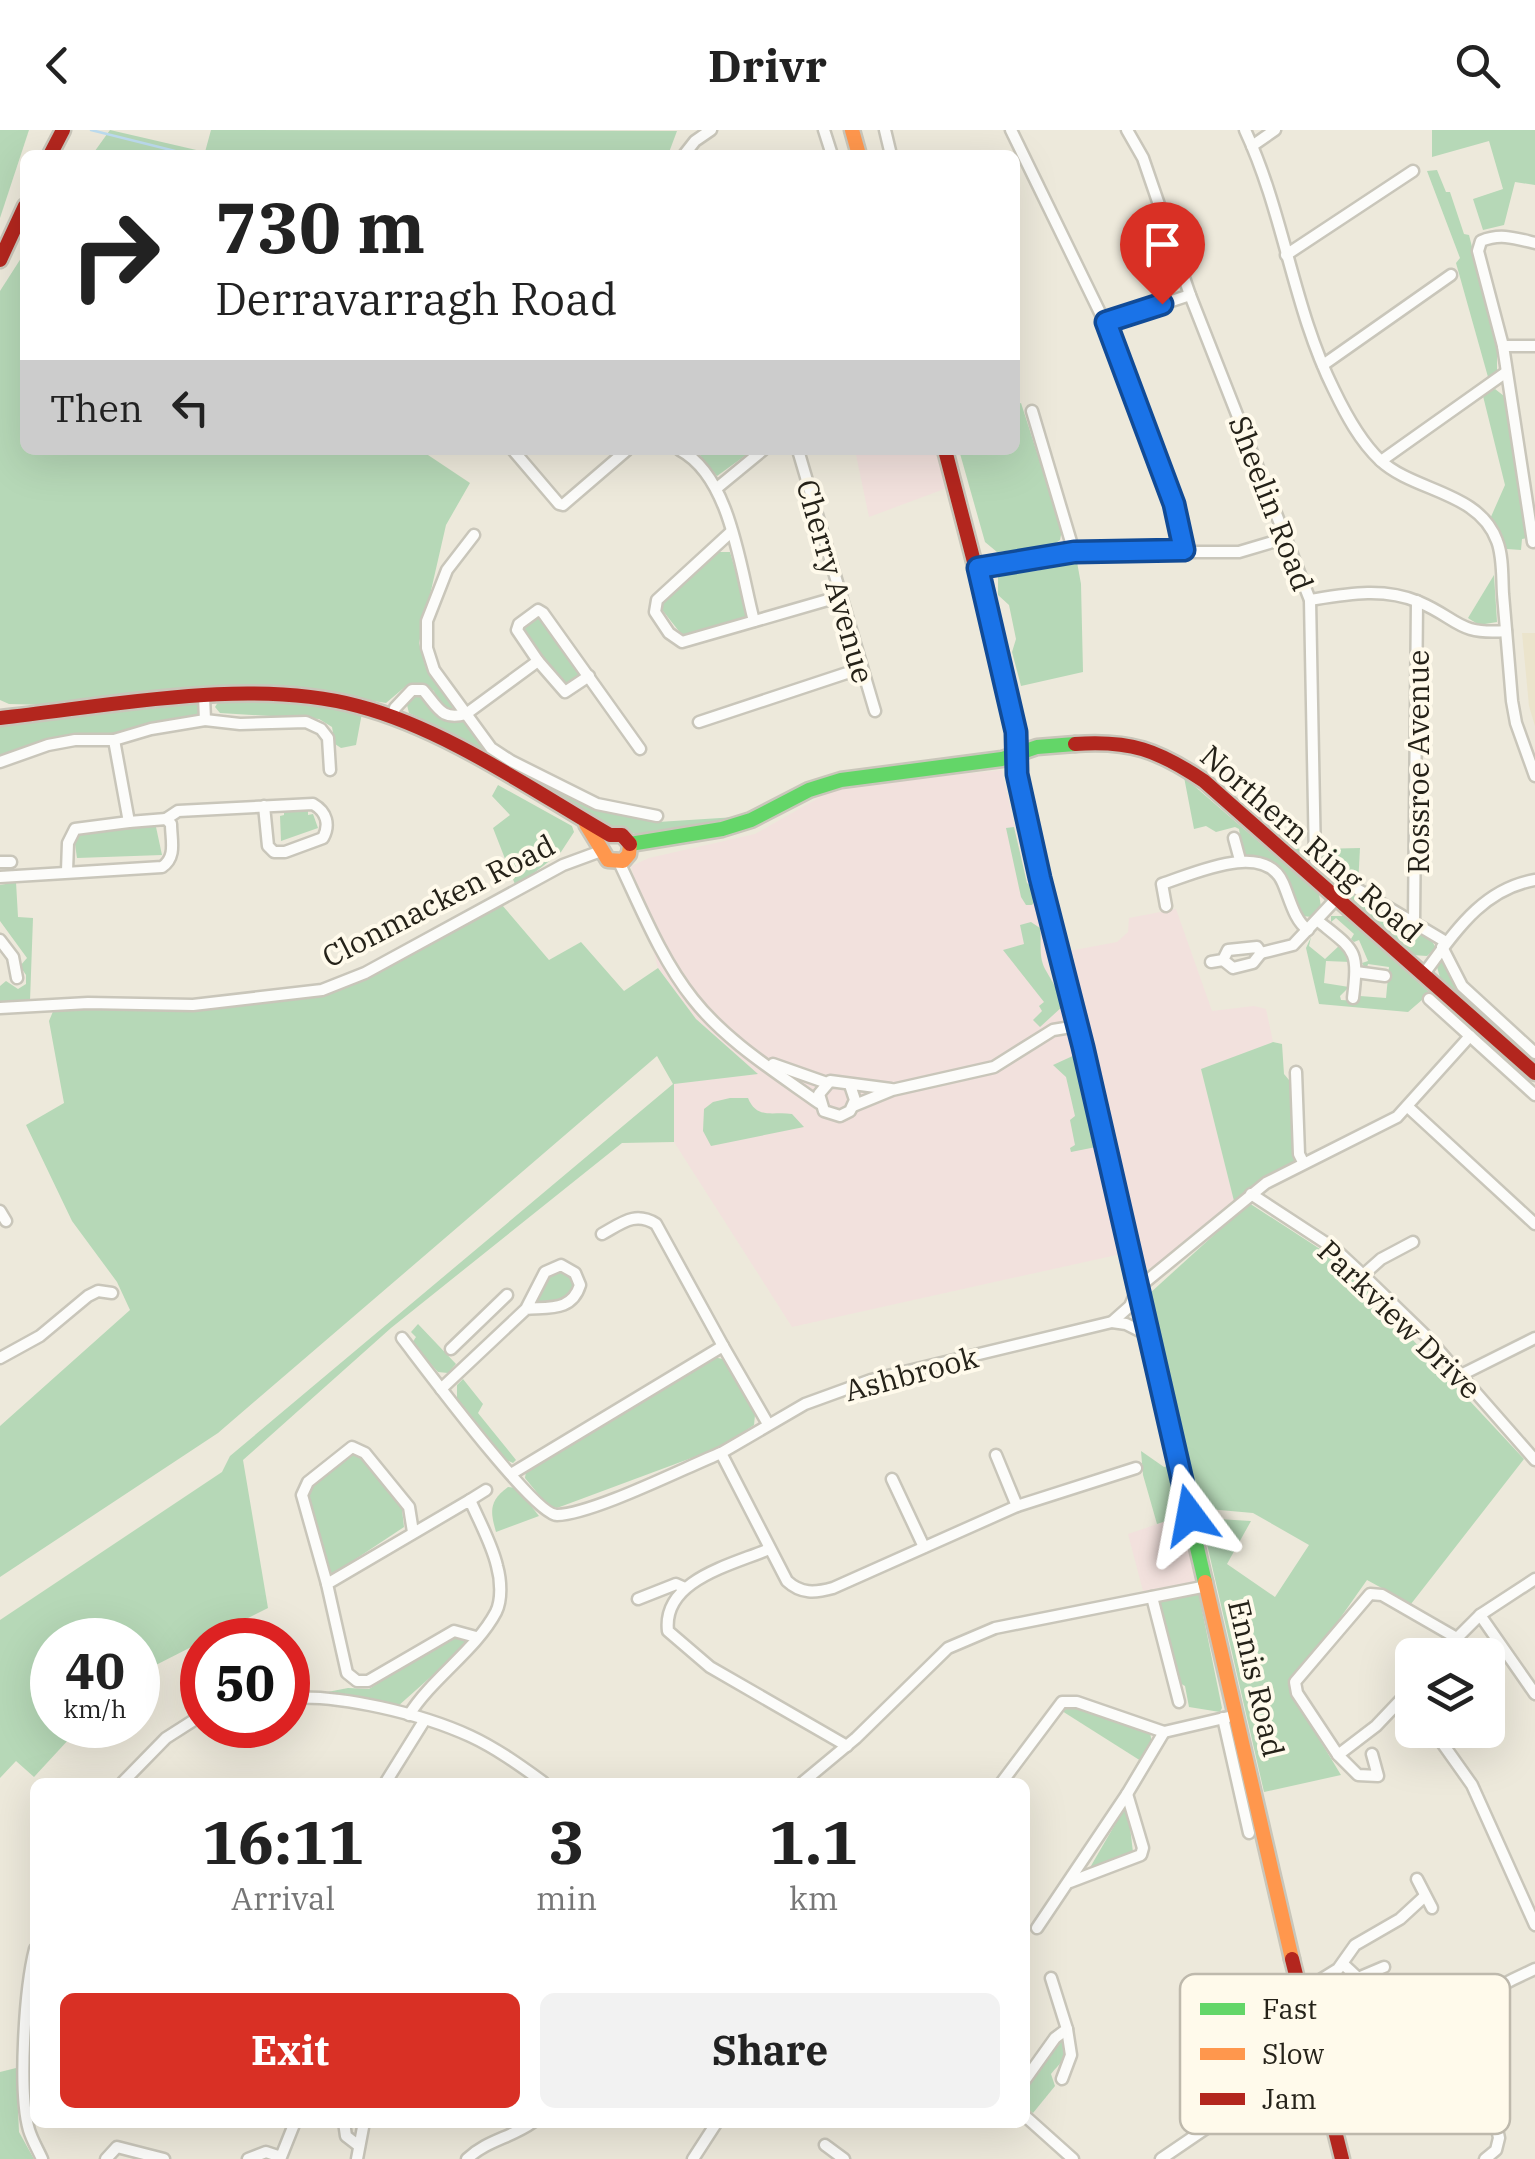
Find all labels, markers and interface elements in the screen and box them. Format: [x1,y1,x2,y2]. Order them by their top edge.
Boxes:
text: Drivr [708,36,827,94]
icon: back [30,38,85,93]
icon: search [1450,38,1505,93]
text: 730 m [215,181,425,272]
icon: right [50,190,180,320]
pin [1120,202,1205,305]
icon: arrive [1135,217,1190,272]
text: Derravarragh Road [215,269,617,327]
icon: left [163,380,218,435]
text: Then [50,383,143,432]
street label: Sheelin Road [1221,410,1323,596]
street label: Cherry Avenue [788,475,884,687]
street label: Rossroe Avenue [1398,650,1437,874]
street label: Northern Ring Road [1193,736,1431,950]
street label: Clonmacken Road [315,825,561,975]
street label: Parkview Drive [1310,1231,1490,1407]
street label: Ashbrook [840,1336,983,1410]
position arrow [1138,1463,1242,1567]
street label: Ennis Road [1220,1596,1294,1760]
speed limit sign: 50 [180,1618,310,1748]
text: 40 [65,1638,125,1703]
map controls [1395,1638,1505,1748]
button: layers [1395,1638,1505,1748]
text: km/h [63,1692,127,1725]
text: 16:11 [202,1802,364,1881]
text: 3 [549,1802,585,1881]
text: 1.1 [769,1802,858,1881]
text: Arrival [231,1877,335,1919]
text: min [536,1877,597,1919]
text: km [789,1877,838,1919]
legend [1180,1974,1510,2134]
text: Fast [1262,1990,1317,2027]
button: Exit [60,1993,520,2108]
button: Share [540,1993,1000,2108]
text: Slow [1262,2035,1324,2072]
text: Jam [1262,2080,1317,2117]

